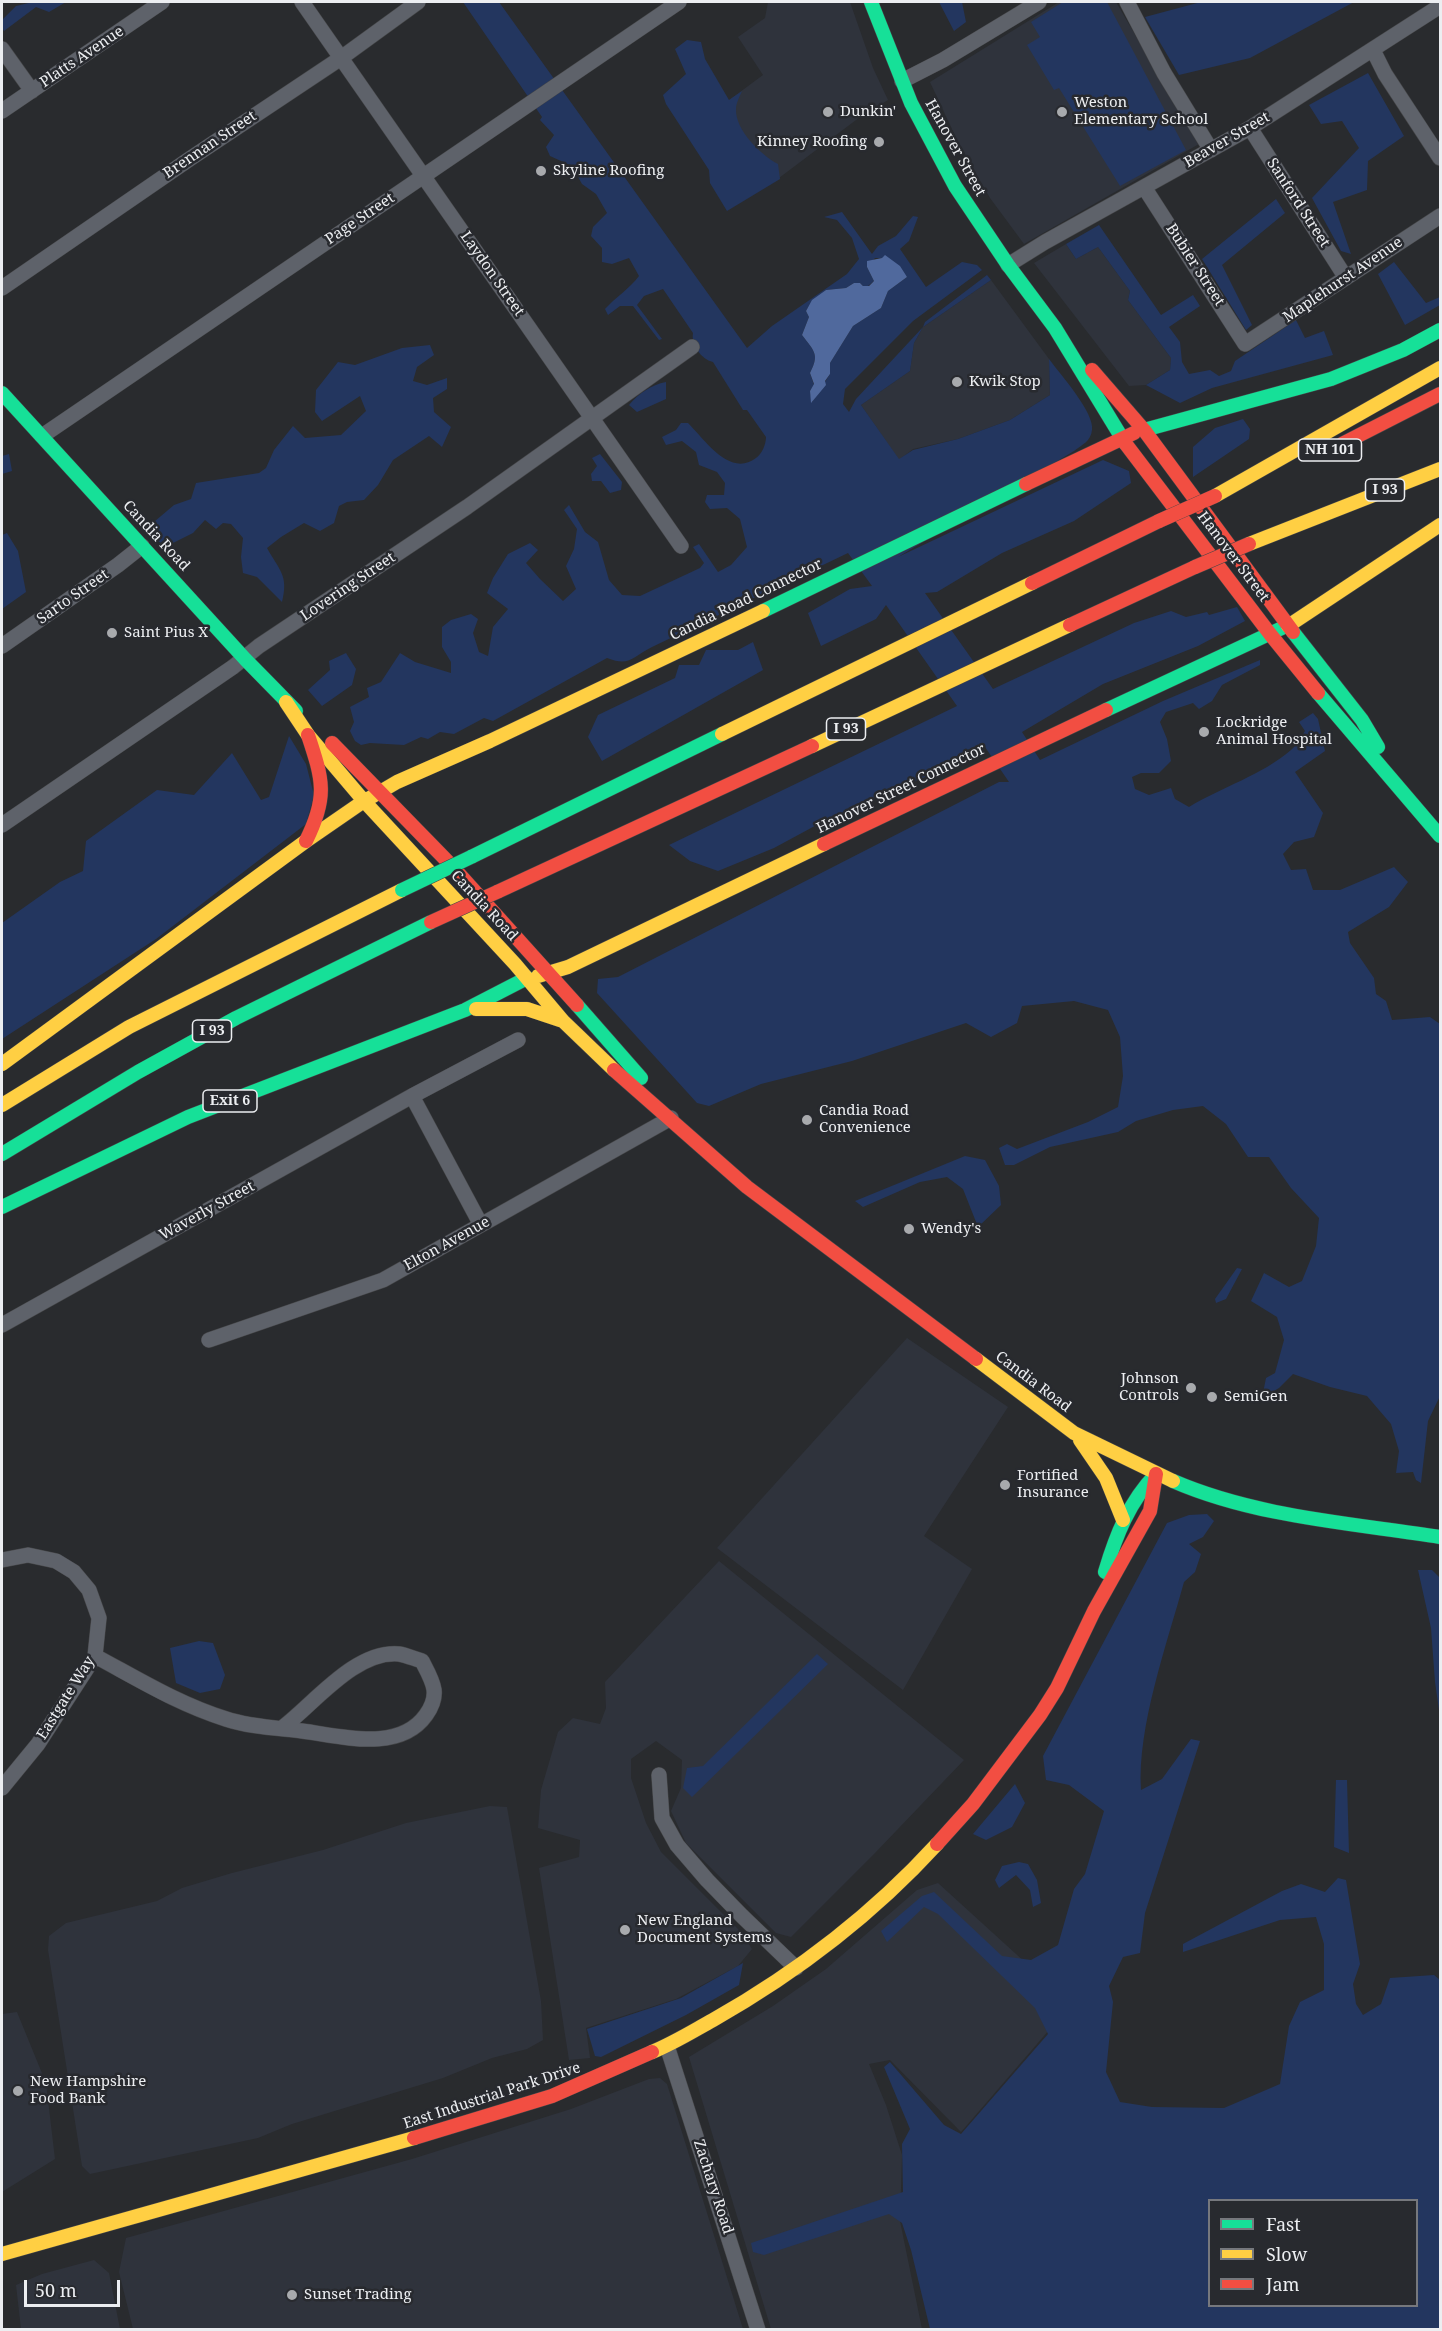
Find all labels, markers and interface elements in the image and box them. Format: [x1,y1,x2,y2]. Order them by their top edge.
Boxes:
street label: Platts Avenue [37,22,127,92]
place label: Weston Elementary School [1074,94,1208,129]
street label: Hanover Street [921,96,989,200]
place label: Dunkin' [840,103,896,121]
marker: Dunkin' [821,105,835,119]
marker: Weston Elementary School [1055,105,1069,119]
street label: Brennan Street [160,107,260,183]
street label: Beaver Street [1181,108,1273,172]
place label: Kinney Roofing [757,133,867,151]
marker: Kinney Roofing [872,135,886,149]
street label: Sanford Street [1263,155,1333,251]
place label: Skyline Roofing [553,162,664,180]
marker: Skyline Roofing [534,164,548,178]
street label: Page Street [322,189,398,249]
street label: Bubier Street [1162,221,1228,309]
street label: Laydon Street [456,228,528,320]
street label: Maplehurst Avenue [1280,233,1406,327]
place label: Kwik Stop [969,373,1041,391]
marker: Kwik Stop [950,375,964,389]
road number: NH 101 [1298,439,1362,461]
road number: I 93 [1366,479,1404,501]
street label: Candia Road [119,497,193,575]
street label: Hanover Street [1193,508,1273,606]
street label: Lovering Street [297,549,399,625]
street label: Candia Road Connector [667,555,825,645]
street label: Sarto Street [34,566,112,628]
place label: Saint Pius X [124,624,208,642]
marker: Saint Pius X [105,626,119,640]
place label: Lockridge Animal Hospital [1216,714,1332,749]
road number: I 93 [826,718,866,740]
marker: Lockridge Animal Hospital [1197,725,1211,739]
street label: Hanover Street Connector [814,740,988,838]
street label: Candia Road [447,867,521,945]
road number: I 93 [192,1020,232,1042]
road number: Exit 6 [203,1090,257,1112]
place label: Candia Road Convenience [819,1102,911,1137]
marker: Candia Road Convenience [800,1113,814,1127]
street label: Waverly Street [156,1177,258,1245]
street label: Elton Avenue [401,1213,493,1275]
place label: Wendy's [921,1220,981,1238]
marker: Wendy's [902,1222,916,1236]
street label: Candia Road [992,1348,1074,1416]
place label: Johnson Controls [1119,1370,1179,1405]
marker: Johnson Controls [1184,1381,1198,1395]
place label: SemiGen [1224,1388,1288,1406]
marker: SemiGen [1205,1390,1219,1404]
place label: Fortified Insurance [1017,1467,1089,1502]
marker: Fortified Insurance [998,1478,1012,1492]
street label: Eastgate Way [33,1653,99,1743]
place label: New England Document Systems [637,1912,772,1947]
marker: New England Document Systems [618,1923,632,1937]
street label: East Industrial Park Drive [401,2059,583,2133]
place label: New Hampshire Food Bank [30,2073,146,2108]
marker: New Hampshire Food Bank [11,2084,25,2098]
street label: Zachary Road [689,2137,737,2237]
legend [1208,2199,1418,2307]
text: Fast [1266,2212,1301,2236]
text: Slow [1266,2242,1307,2266]
scale bar [27,2268,123,2306]
text: Jam [1266,2272,1300,2296]
text: 50 m [35,2278,77,2302]
place label: Sunset Trading [304,2286,411,2304]
marker: Sunset Trading [285,2288,299,2302]

